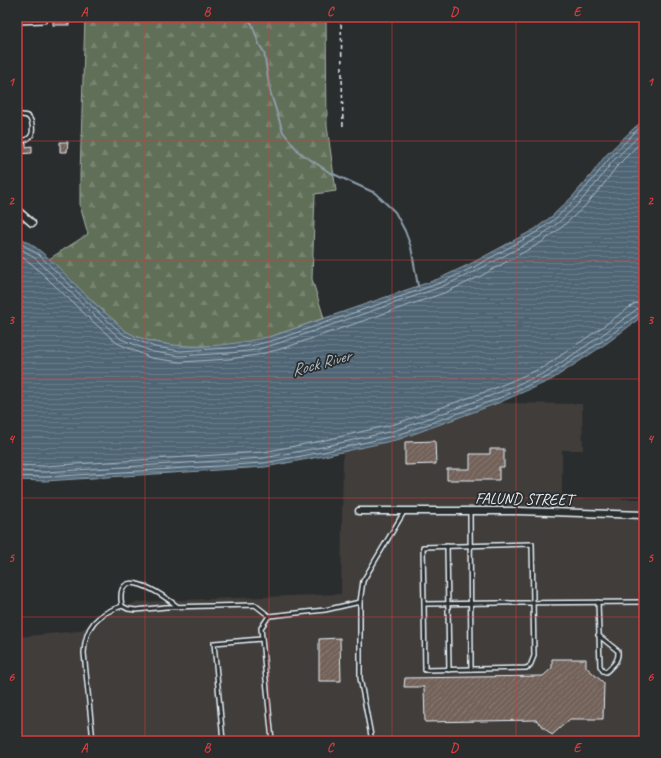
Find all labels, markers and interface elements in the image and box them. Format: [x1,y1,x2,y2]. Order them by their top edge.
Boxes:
text: A [81,4,89,20]
text: B [204,4,212,20]
text: C [327,4,335,20]
text: D [450,4,459,20]
text: E [574,4,583,20]
text: 1 [8,74,16,90]
text: 1 [647,74,655,90]
text: 2 [8,193,15,209]
text: 2 [647,193,654,209]
text: 3 [8,312,15,328]
text: 3 [647,312,654,328]
water label: Rock River [289,344,356,381]
text: 4 [8,431,16,447]
text: 4 [647,431,655,447]
street label: FALUND STREET [475,488,577,510]
text: 5 [8,550,15,566]
text: 5 [647,550,654,566]
text: 6 [8,669,15,685]
text: 6 [647,669,654,685]
text: A [81,740,89,756]
text: B [204,740,212,756]
text: C [327,740,335,756]
text: D [450,740,459,756]
text: E [574,740,583,756]

